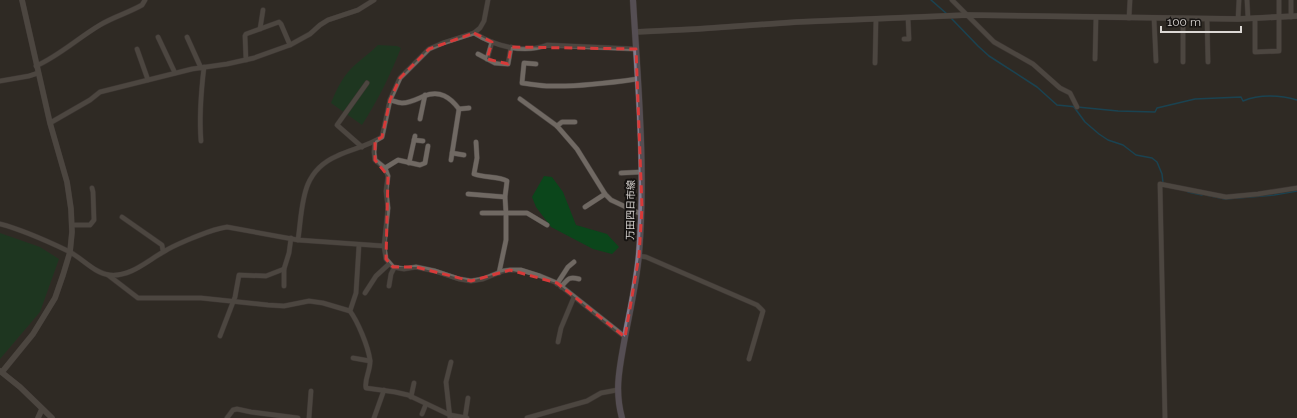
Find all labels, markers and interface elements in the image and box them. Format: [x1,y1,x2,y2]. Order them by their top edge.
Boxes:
scale bar [1161,8,1241,34]
text: 100 m [1167,15,1201,29]
street label: 万田四日市線 [624,180,637,240]

